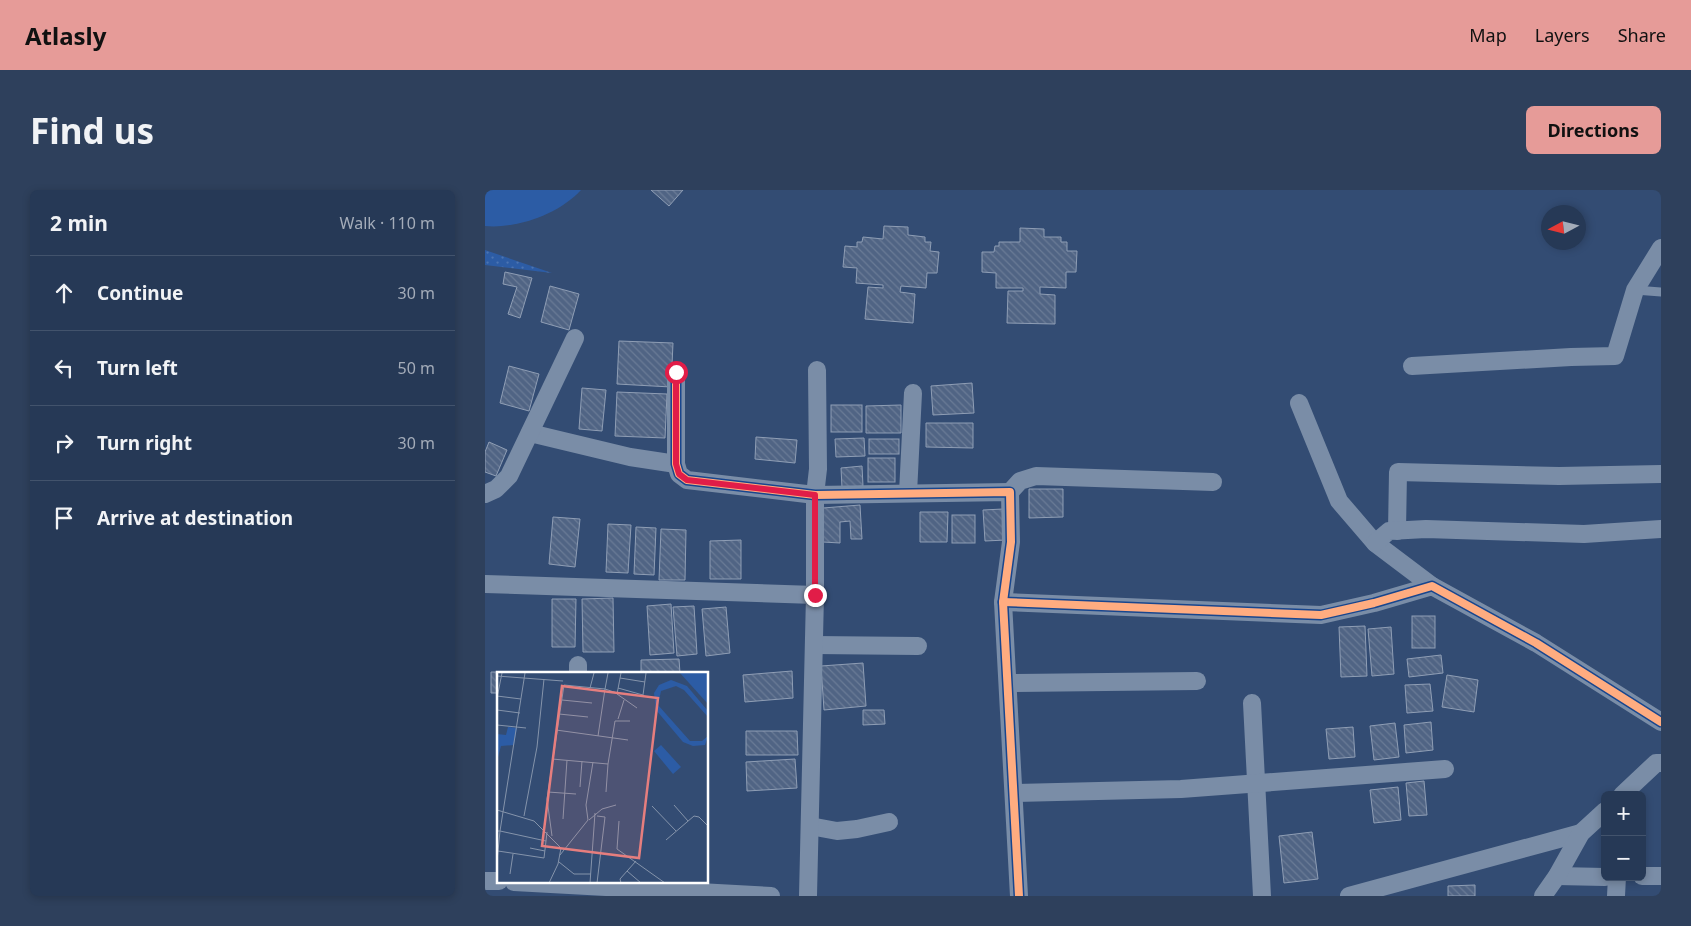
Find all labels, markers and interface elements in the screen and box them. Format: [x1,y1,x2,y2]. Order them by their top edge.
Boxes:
text: Atlasly [25,19,106,52]
text: Map [1469,23,1507,47]
text: Layers [1535,23,1590,47]
text: Share [1618,23,1666,47]
button: Directions [1526,106,1661,154]
text: Find us [30,107,154,154]
north arrow [1541,205,1586,250]
text: 2 min [50,209,108,237]
text: Walk · 110 m [340,212,435,234]
icon: ahead [50,279,78,307]
text: Continue [97,280,183,306]
text: 30 m [398,282,435,304]
icon: left [50,354,78,382]
text: Turn left [97,355,178,381]
text: 50 m [398,357,435,379]
route start [665,361,688,384]
icon: right [50,429,78,457]
text: Turn right [97,430,192,456]
text: 30 m [398,432,435,454]
icon: arrive [50,504,78,532]
text: Arrive at destination [97,505,293,531]
route end [804,584,827,607]
inset map [497,672,709,884]
map controls [1601,791,1646,881]
button: + [1601,791,1646,836]
button: − [1601,836,1646,881]

